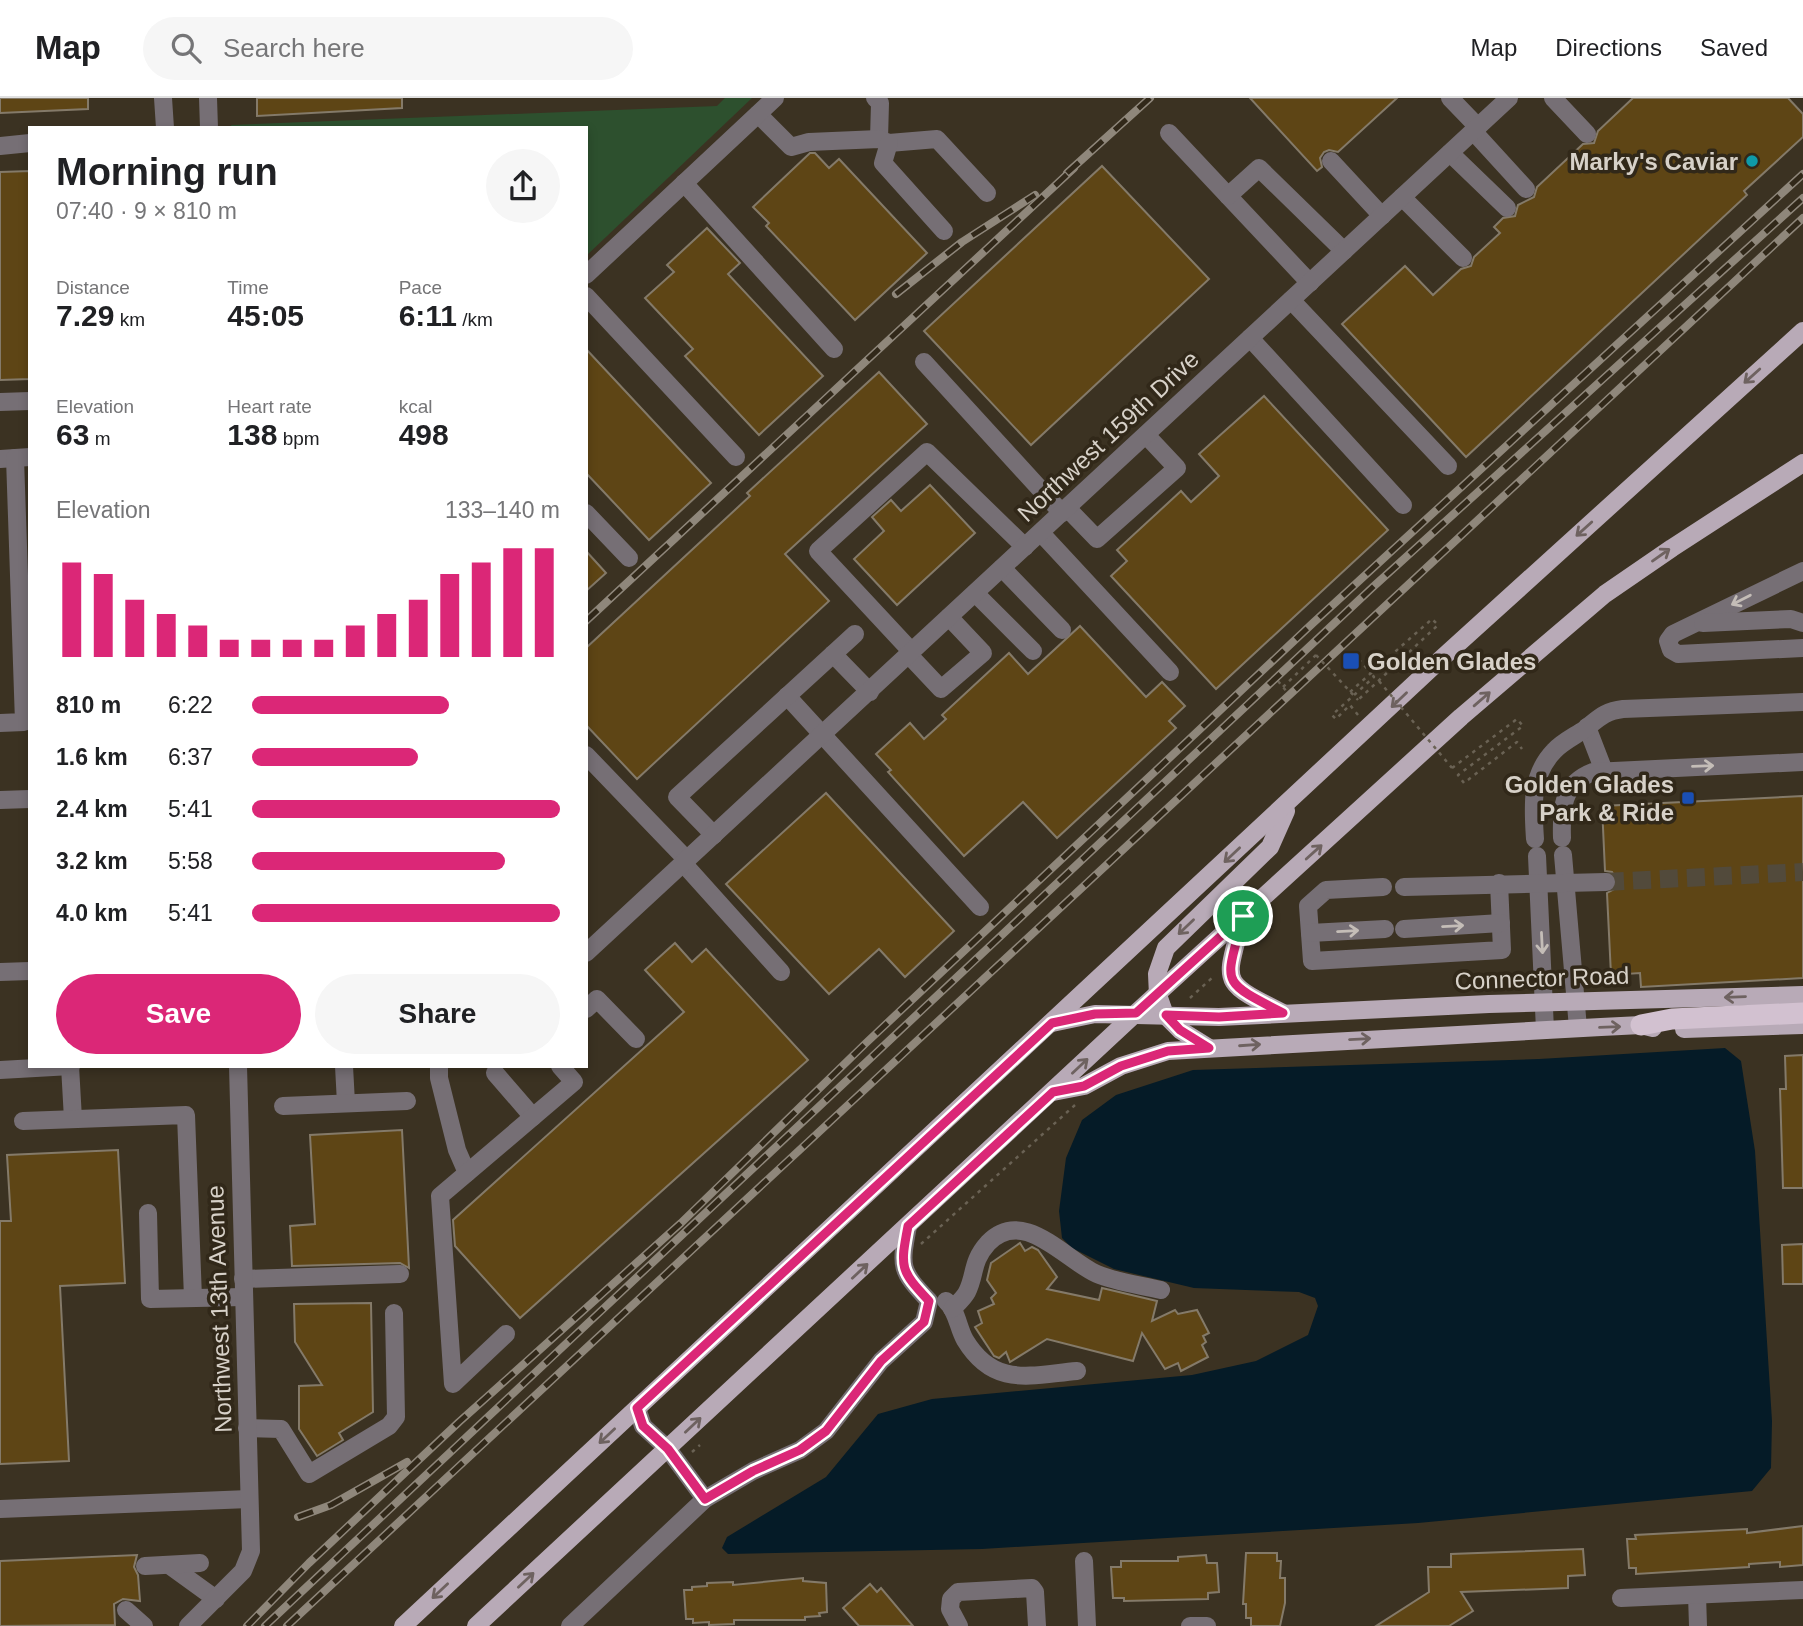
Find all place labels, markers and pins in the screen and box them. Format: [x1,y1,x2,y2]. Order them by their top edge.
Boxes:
place label: Marky's Caviar [1570,148,1738,175]
marker: Marky's Caviar [1744,153,1760,169]
place label: Golden Glades [1367,648,1536,675]
marker: Golden Glades [1341,651,1361,671]
place label: Golden Glades Park & Ride [1505,771,1674,826]
marker: Golden Glades Park & Ride [1680,790,1696,806]
pin [1213,886,1273,946]

